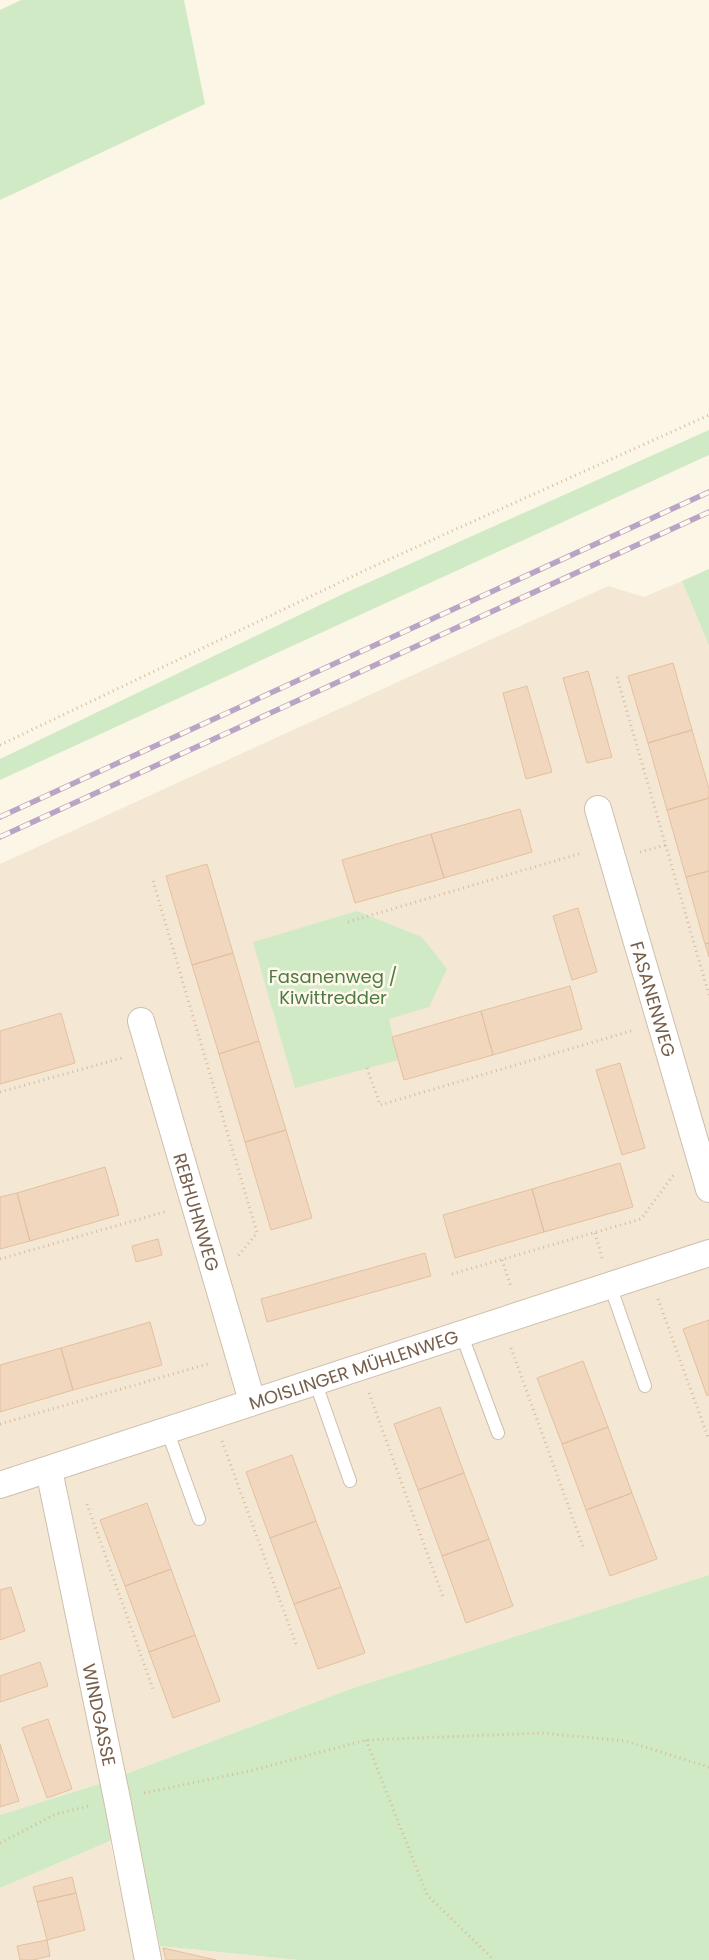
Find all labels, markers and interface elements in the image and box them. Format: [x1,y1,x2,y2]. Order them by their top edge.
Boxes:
street label: FASANENWEG [625,938,682,1060]
park label: Fasanenweg / Kiwittredder [269,964,397,1010]
street label: REBHUHNWEG [168,1150,226,1274]
street label: MOISLINGER MÜHLENWEG [246,1323,462,1415]
street label: WINDGASSE [77,1661,122,1768]

